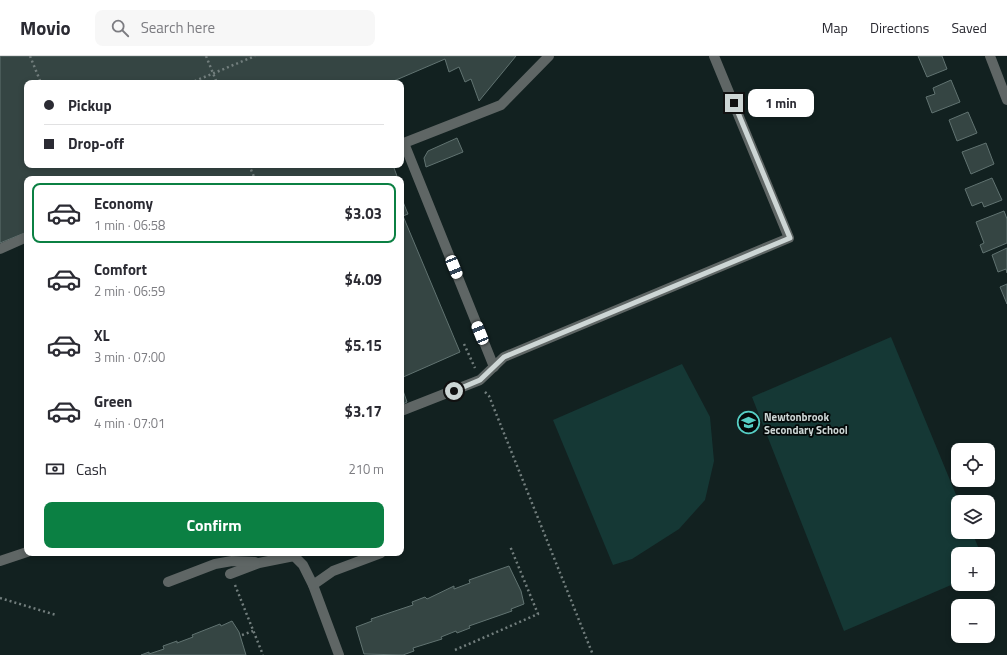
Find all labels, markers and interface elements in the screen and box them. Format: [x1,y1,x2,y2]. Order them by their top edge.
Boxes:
search box [95,10,375,46]
text: Movio [20,13,71,42]
text: Search here [141,16,215,39]
icon: search [109,17,131,39]
text: Map [822,17,848,38]
text: Directions [870,17,929,38]
text: Saved [951,17,987,38]
callout: 1 min [748,89,814,117]
text: 1 min [765,93,797,113]
text: Pickup [68,94,112,117]
route end [725,94,743,112]
text: Drop-off [68,132,124,155]
text: Economy [94,192,153,215]
icon: car [46,195,82,231]
text: $3.03 [345,202,382,225]
text: 1 min · 06:58 [94,215,165,235]
car [444,254,464,280]
text: Comfort [94,258,147,281]
icon: car [46,261,82,297]
text: $4.09 [345,268,382,291]
text: 2 min · 06:59 [94,281,165,301]
car [470,320,490,346]
text: XL [94,324,110,347]
icon: car [46,327,82,363]
text: $5.15 [345,334,382,357]
text: 3 min · 07:00 [94,347,165,367]
route start [445,382,463,400]
text: Green [94,390,132,413]
icon: car [46,393,82,429]
text: $3.17 [345,400,382,423]
place label: Newtonbrook Secondary School [764,409,848,438]
school or university icon: Newtonbrook Secondary School [735,410,761,436]
text: 4 min · 07:01 [94,413,165,433]
map controls [951,443,995,643]
button: locate [951,443,995,487]
icon: cash [44,458,66,480]
text: Cash [76,458,107,481]
text: 210 m [348,459,384,479]
button: layers [951,495,995,539]
button: Confirm [44,502,384,548]
button: + [951,547,995,591]
button: − [951,599,995,643]

